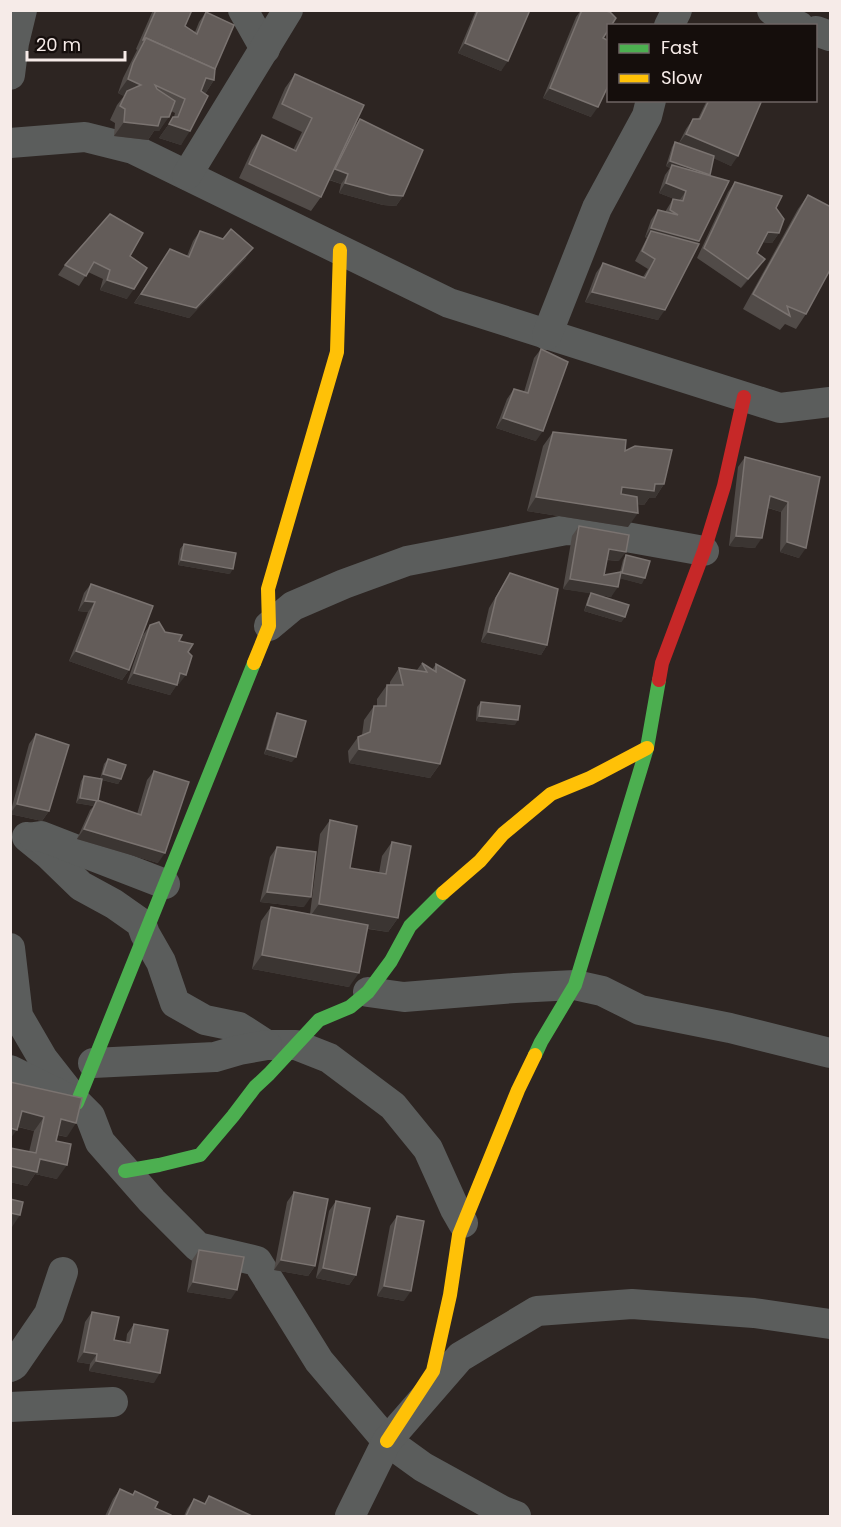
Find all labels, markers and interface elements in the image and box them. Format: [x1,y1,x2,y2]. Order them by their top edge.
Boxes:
scale bar [27,24,124,62]
legend [607,24,817,102]
text: 20 m [36,32,81,57]
text: Fast [661,35,698,60]
text: Slow [661,65,703,90]

